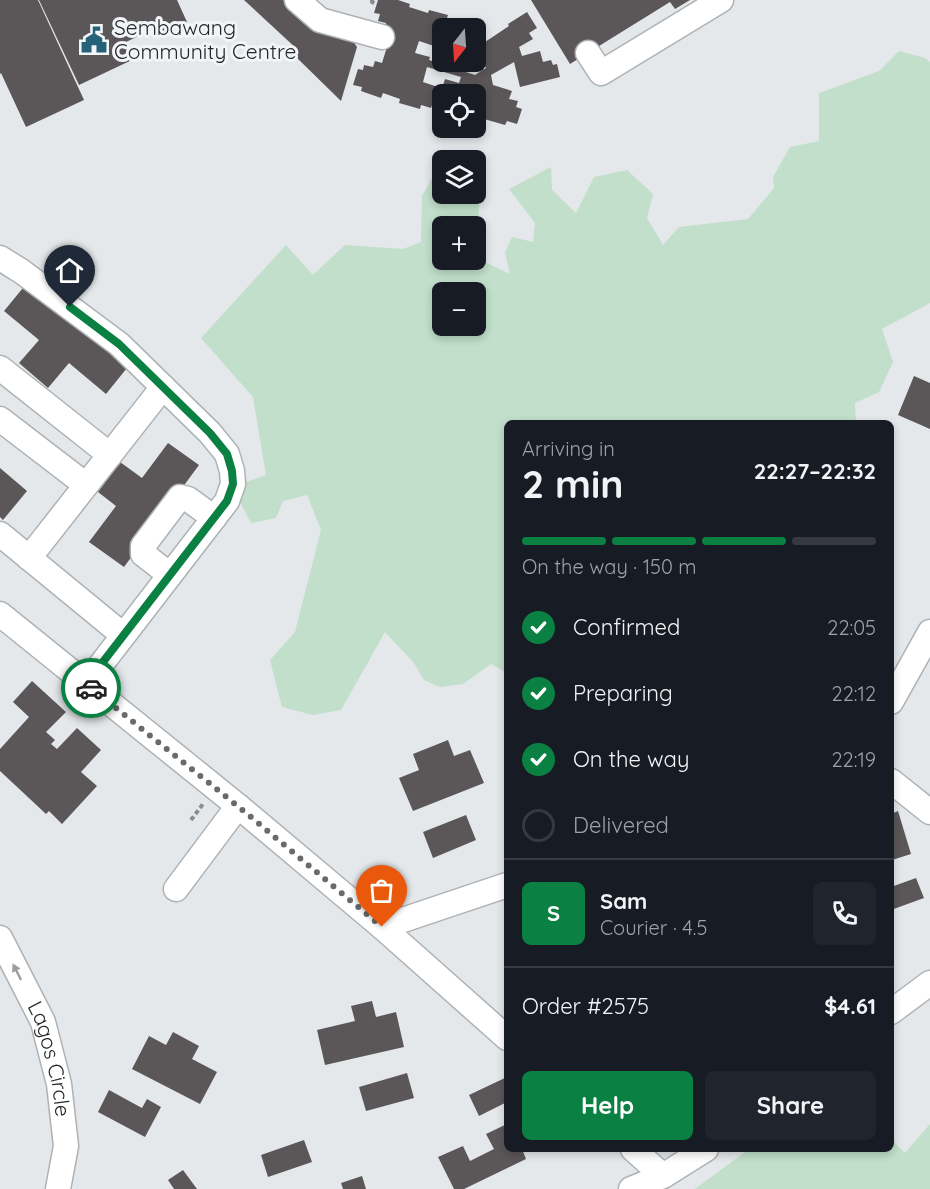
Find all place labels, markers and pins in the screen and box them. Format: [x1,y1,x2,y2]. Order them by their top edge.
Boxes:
place label: Sembawang Community Centre [114,14,296,64]
public building icon: Sembawang Community Centre [79,25,109,55]
pin [44,245,95,307]
pin [356,865,407,927]

